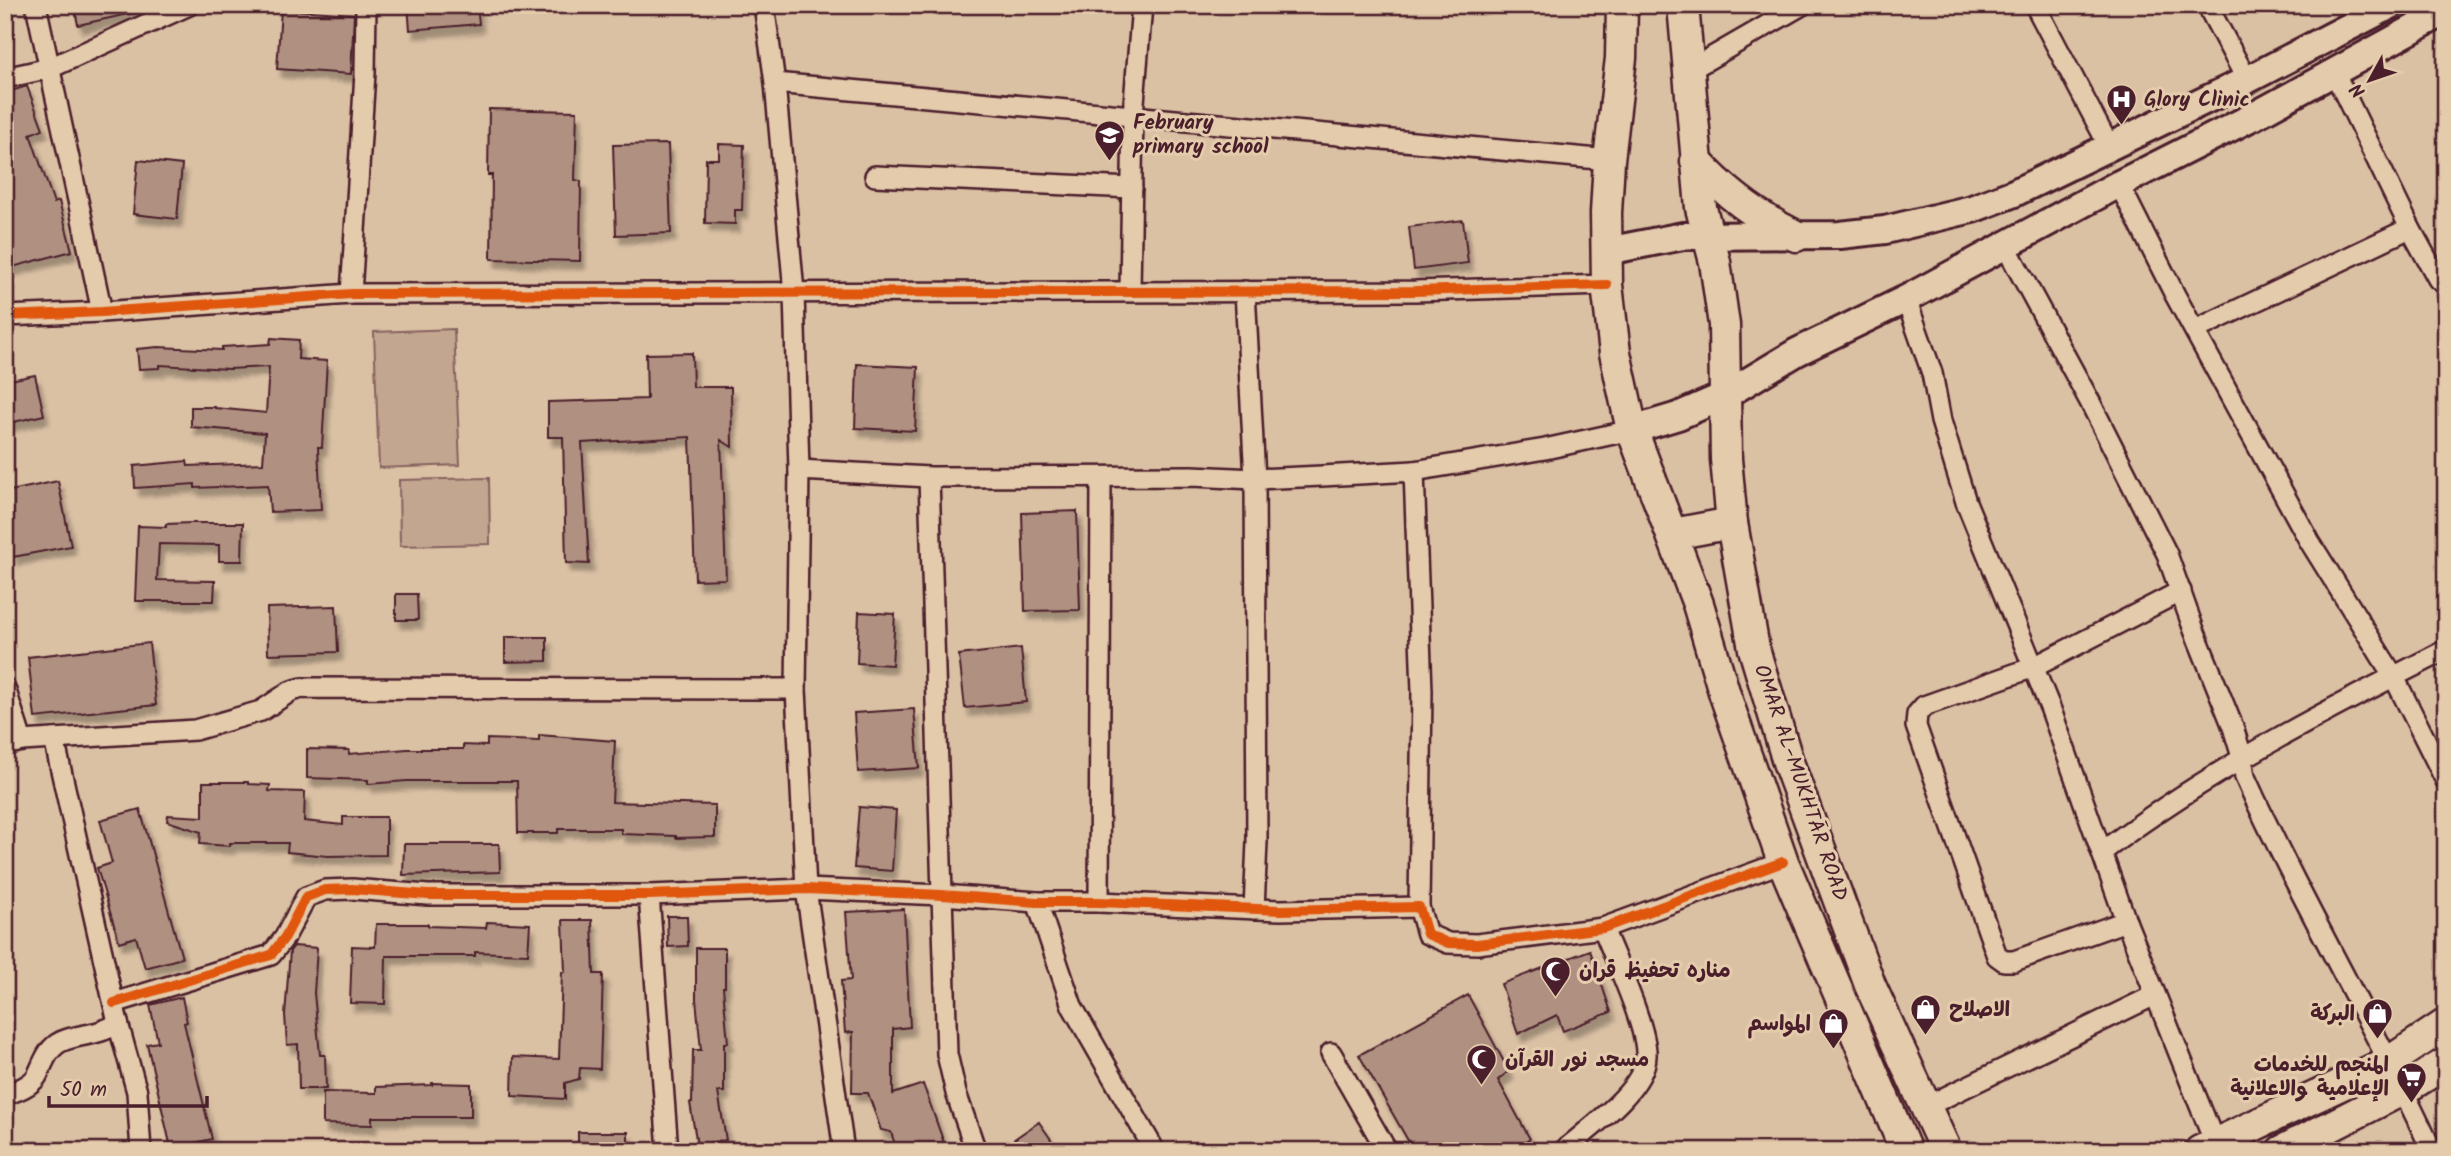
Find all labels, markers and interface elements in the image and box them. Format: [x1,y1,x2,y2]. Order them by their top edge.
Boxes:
north arrow [2336,46,2406,116]
text: N [2343,75,2374,104]
hospital icon: Glory Clinic [2104,83,2138,127]
place label: Glory Clinic [2144,84,2250,117]
place label: February primary school [1132,107,1269,164]
school or university icon: February primary school [1093,118,1127,162]
street label: OMAR AL-MUKHTĀR ROAD [1744,660,1856,906]
mosque icon: مناره تحفيظ قران [1539,954,1573,998]
place label: مناره تحفيظ قران [1579,955,1731,988]
shop icon: الاصلاح [1909,993,1943,1037]
place label: الاصلاح [1949,994,2010,1027]
shop icon: البركة [2361,997,2395,1041]
place label: البركة [2310,998,2355,1031]
shop icon: المواسم [1817,1007,1851,1051]
place label: المواسم [1748,1008,1811,1041]
mosque icon: مسجد نور القرآن [1465,1043,1499,1087]
place label: مسجد نور القرآن [1505,1044,1649,1077]
place label: المنجم للخدمات الإعلامية والاعلانية [2230,1049,2389,1106]
supermarket icon: المنجم للخدمات الإعلامية والاعلانية [2395,1060,2429,1104]
scale bar [49,1065,206,1109]
text: 50 m [60,1074,107,1107]

